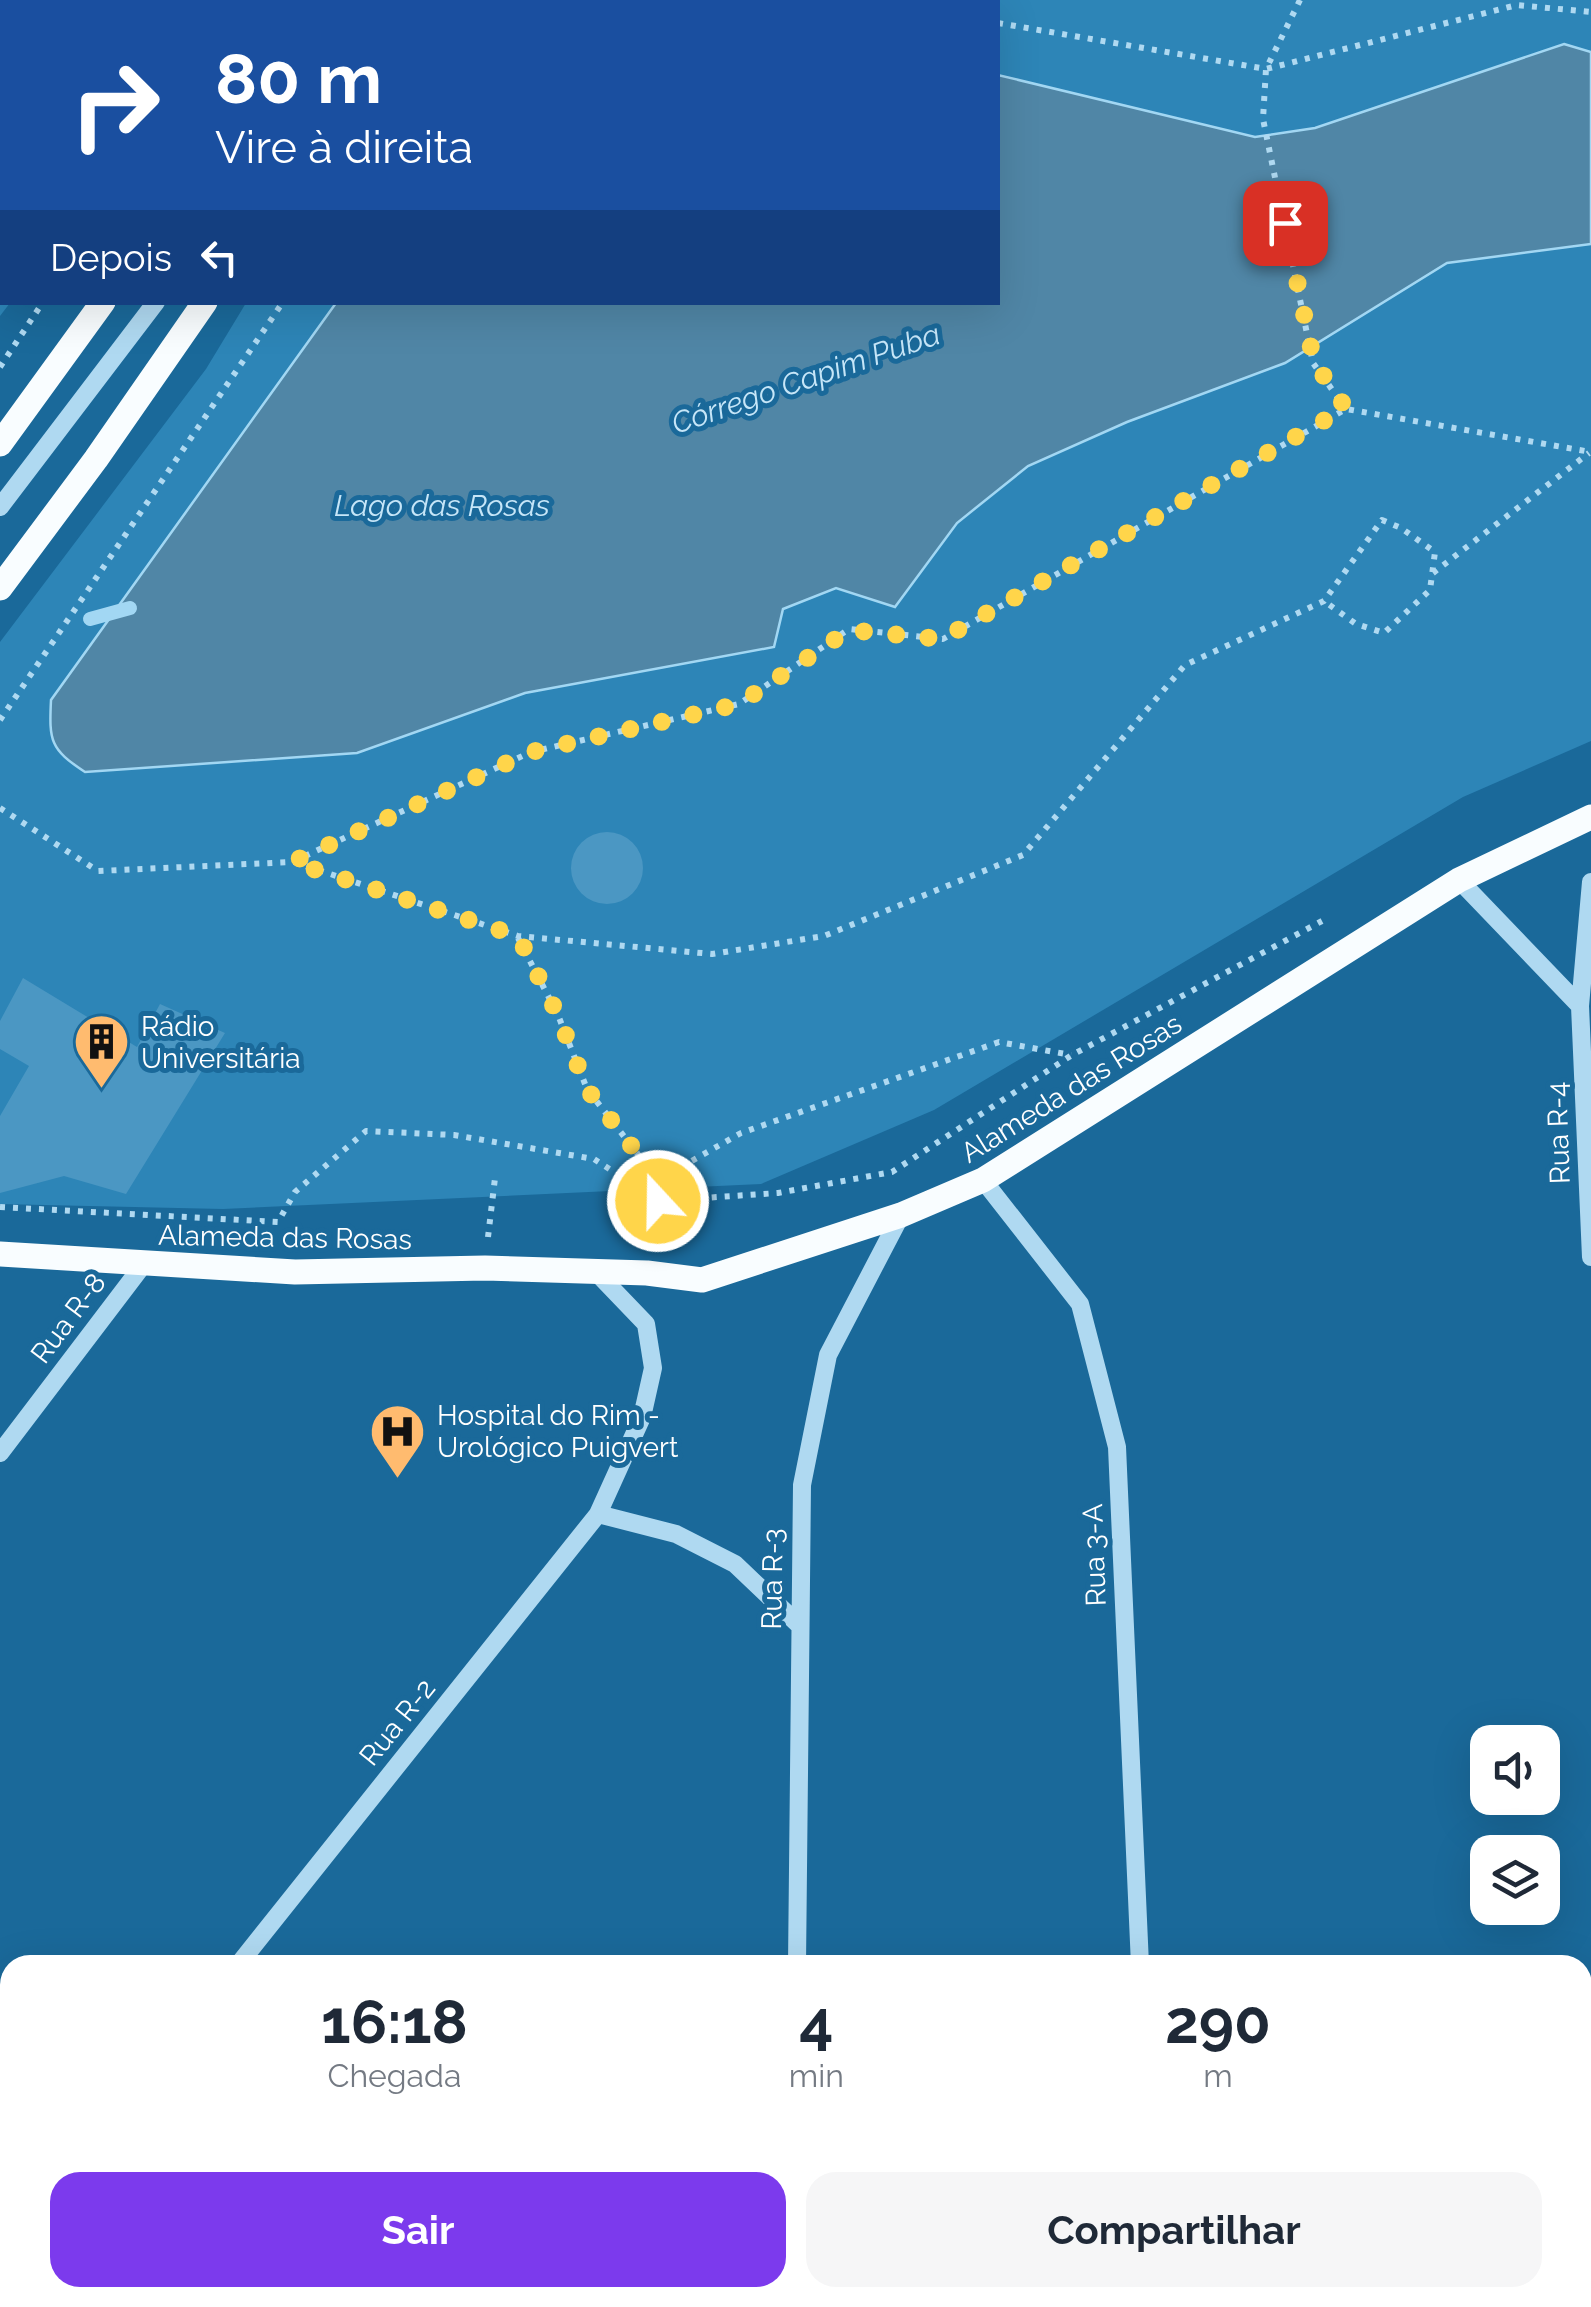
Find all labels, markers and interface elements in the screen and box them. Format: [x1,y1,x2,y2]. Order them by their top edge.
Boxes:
text: 80 m [215,37,382,119]
icon: right [50,40,180,170]
text: Vire à direita [215,121,473,174]
pin [1243,181,1328,266]
icon: arrive [1258,196,1313,251]
icon: left [192,230,247,285]
text: Depois [50,235,172,280]
water label: Córrego Capim Puba [667,316,945,441]
water label: Lago das Rosas [334,488,550,523]
street label: Alameda das Rosas [955,1007,1188,1170]
place label: Rádio Universitária [141,1010,301,1075]
building icon: Rádio Universitária [72,1012,132,1091]
street label: Rua R-4 [1540,1081,1577,1185]
position arrow [606,1149,710,1253]
street label: Alameda das Rosas [158,1219,412,1256]
street label: Rua R-8 [24,1267,113,1370]
place label: Hospital do Rim - Urológico Puigvert [437,1399,679,1464]
hospital icon: Hospital do Rim - Urológico Puigvert [368,1401,428,1480]
street label: Rua 3-A [1076,1503,1113,1607]
street label: Rua R-3 [755,1528,790,1630]
street label: Rua R-2 [353,1672,442,1772]
map controls [1470,1725,1560,1925]
button: sound [1470,1725,1560,1815]
button: layers [1470,1835,1560,1925]
text: 16:18 [321,1987,468,2057]
text: 4 [799,1987,833,2057]
text: 290 [1165,1987,1271,2057]
text: Chegada [327,2057,461,2094]
text: min [789,2057,844,2094]
text: m [1203,2057,1233,2094]
button: Sair [50,2172,786,2287]
button: Compartilhar [806,2172,1542,2287]

